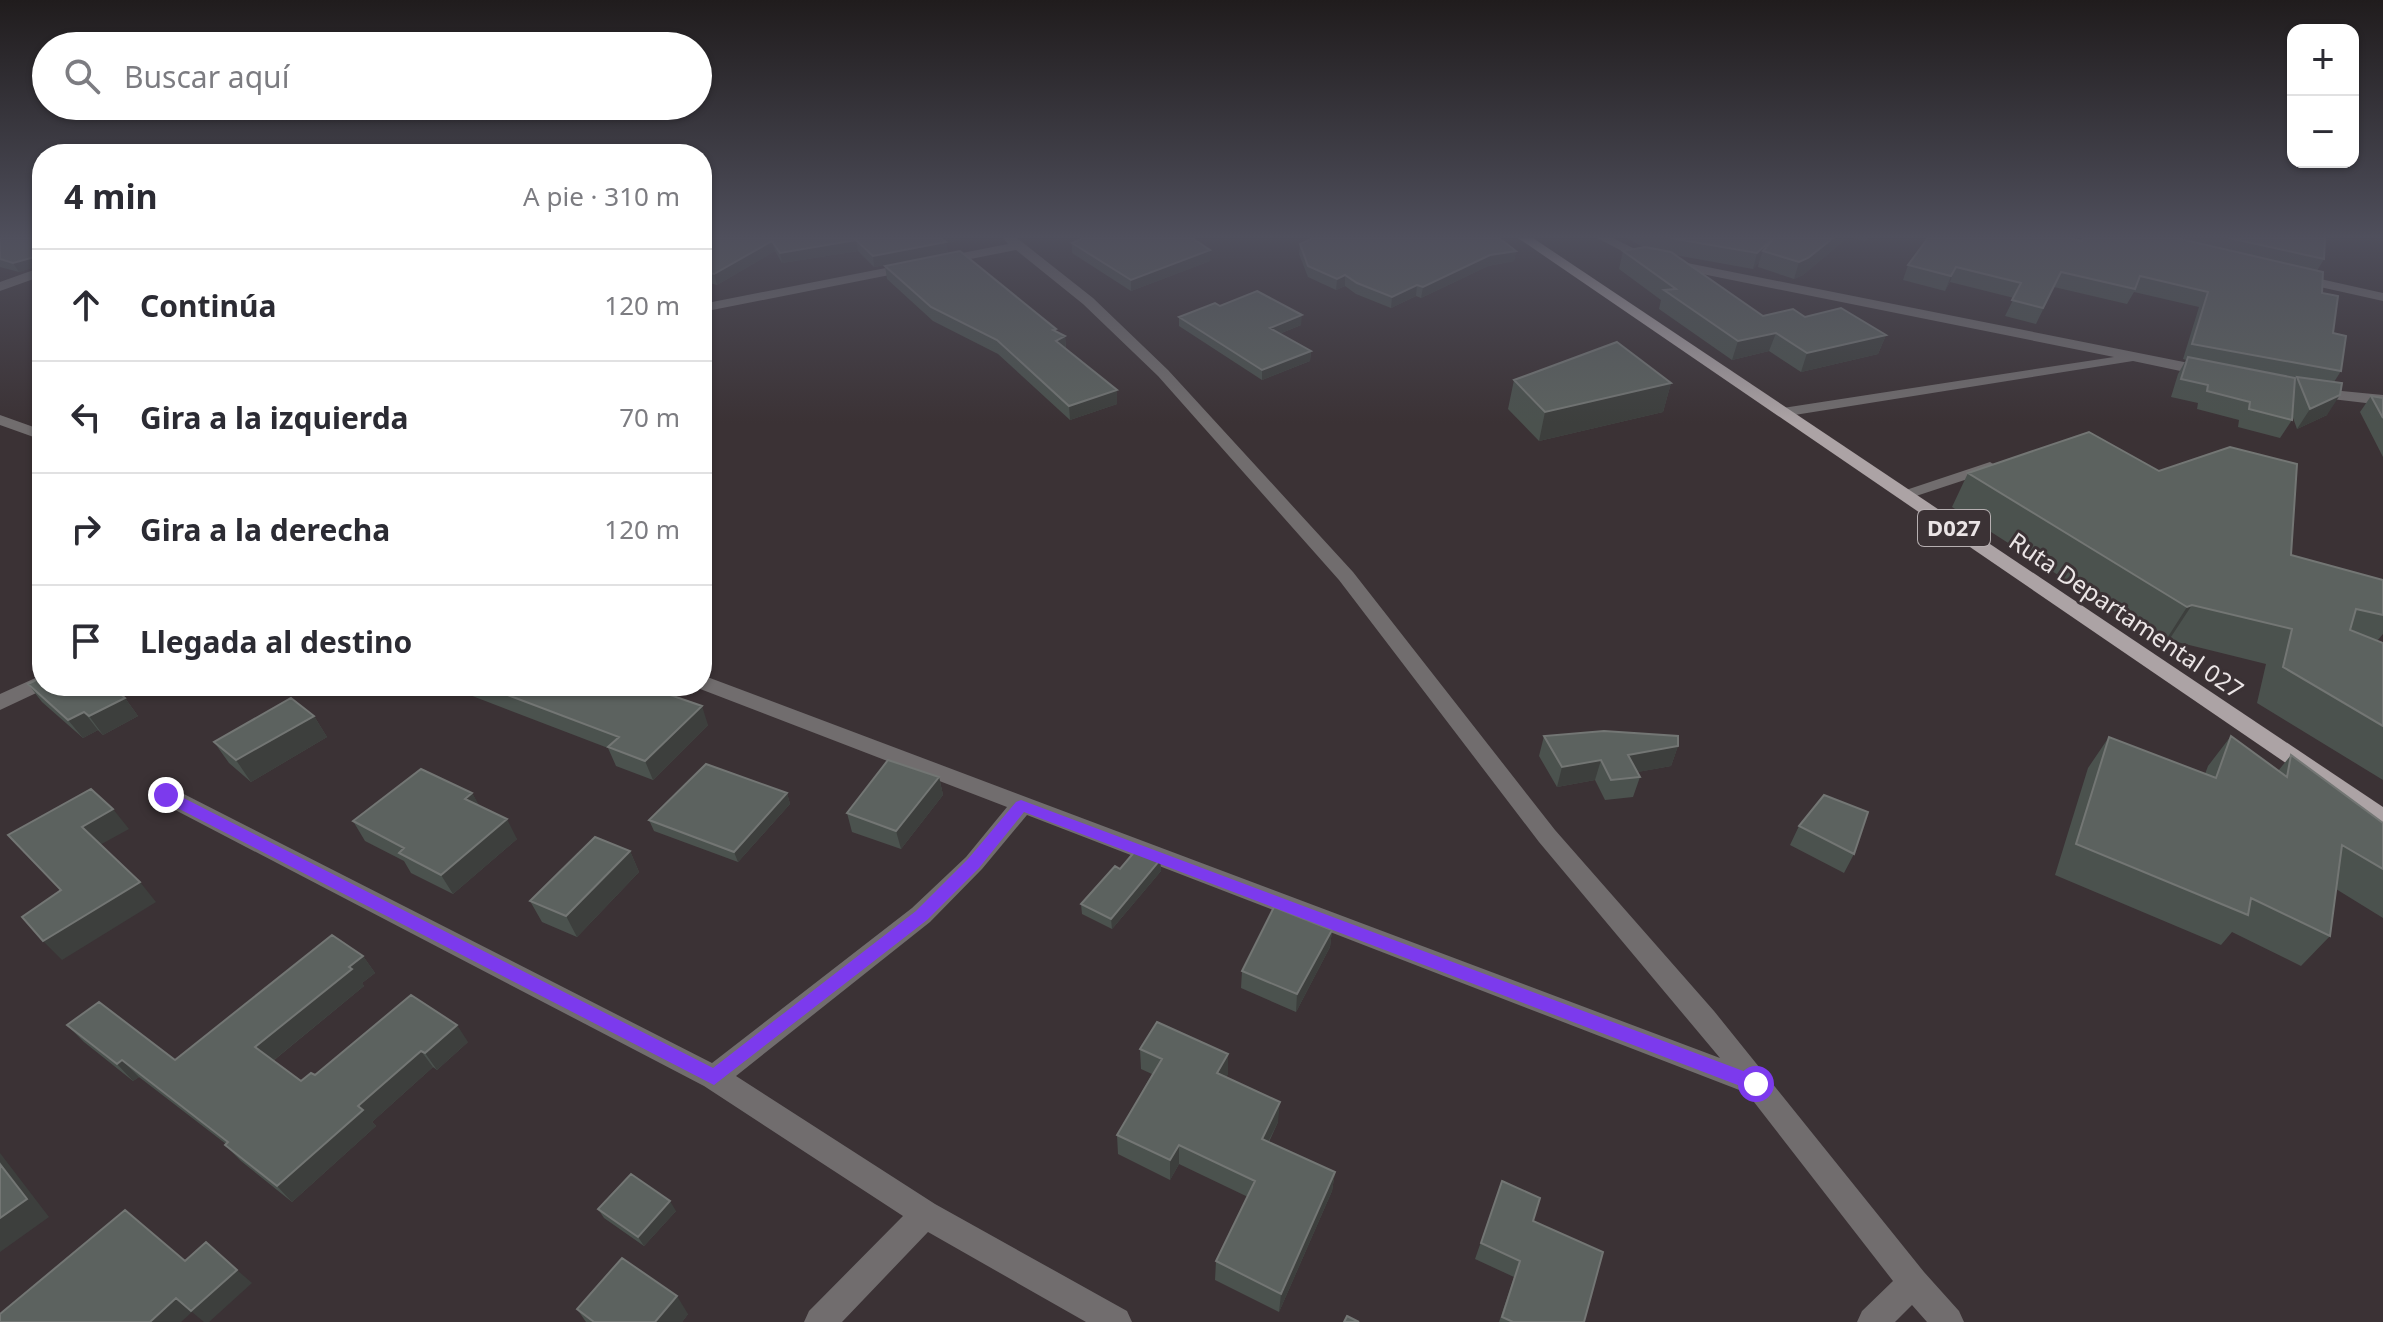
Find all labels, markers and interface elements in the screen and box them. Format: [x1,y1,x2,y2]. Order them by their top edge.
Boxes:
map controls [2287,24,2359,168]
button: + [2287,24,2359,96]
search box [32,32,712,120]
icon: search [60,54,104,98]
text: Buscar aquí [124,56,289,97]
button: − [2287,96,2359,168]
text: 4 min [64,173,158,219]
text: A pie · 310 m [523,178,680,214]
icon: ahead [64,283,108,327]
text: Continúa [140,285,276,326]
text: 120 m [604,287,680,323]
icon: left [64,395,108,439]
text: Gira a la izquierda [140,397,409,438]
text: 70 m [619,399,680,435]
icon: right [64,507,108,551]
text: Gira a la derecha [140,509,390,550]
road number: D027 [1918,510,1990,546]
text: 120 m [604,511,680,547]
street label: Ruta Departamental 027 [2003,524,2250,706]
icon: arrive [64,619,108,663]
text: Llegada al destino [140,621,412,662]
route end [148,777,184,813]
route start [1738,1066,1774,1102]

